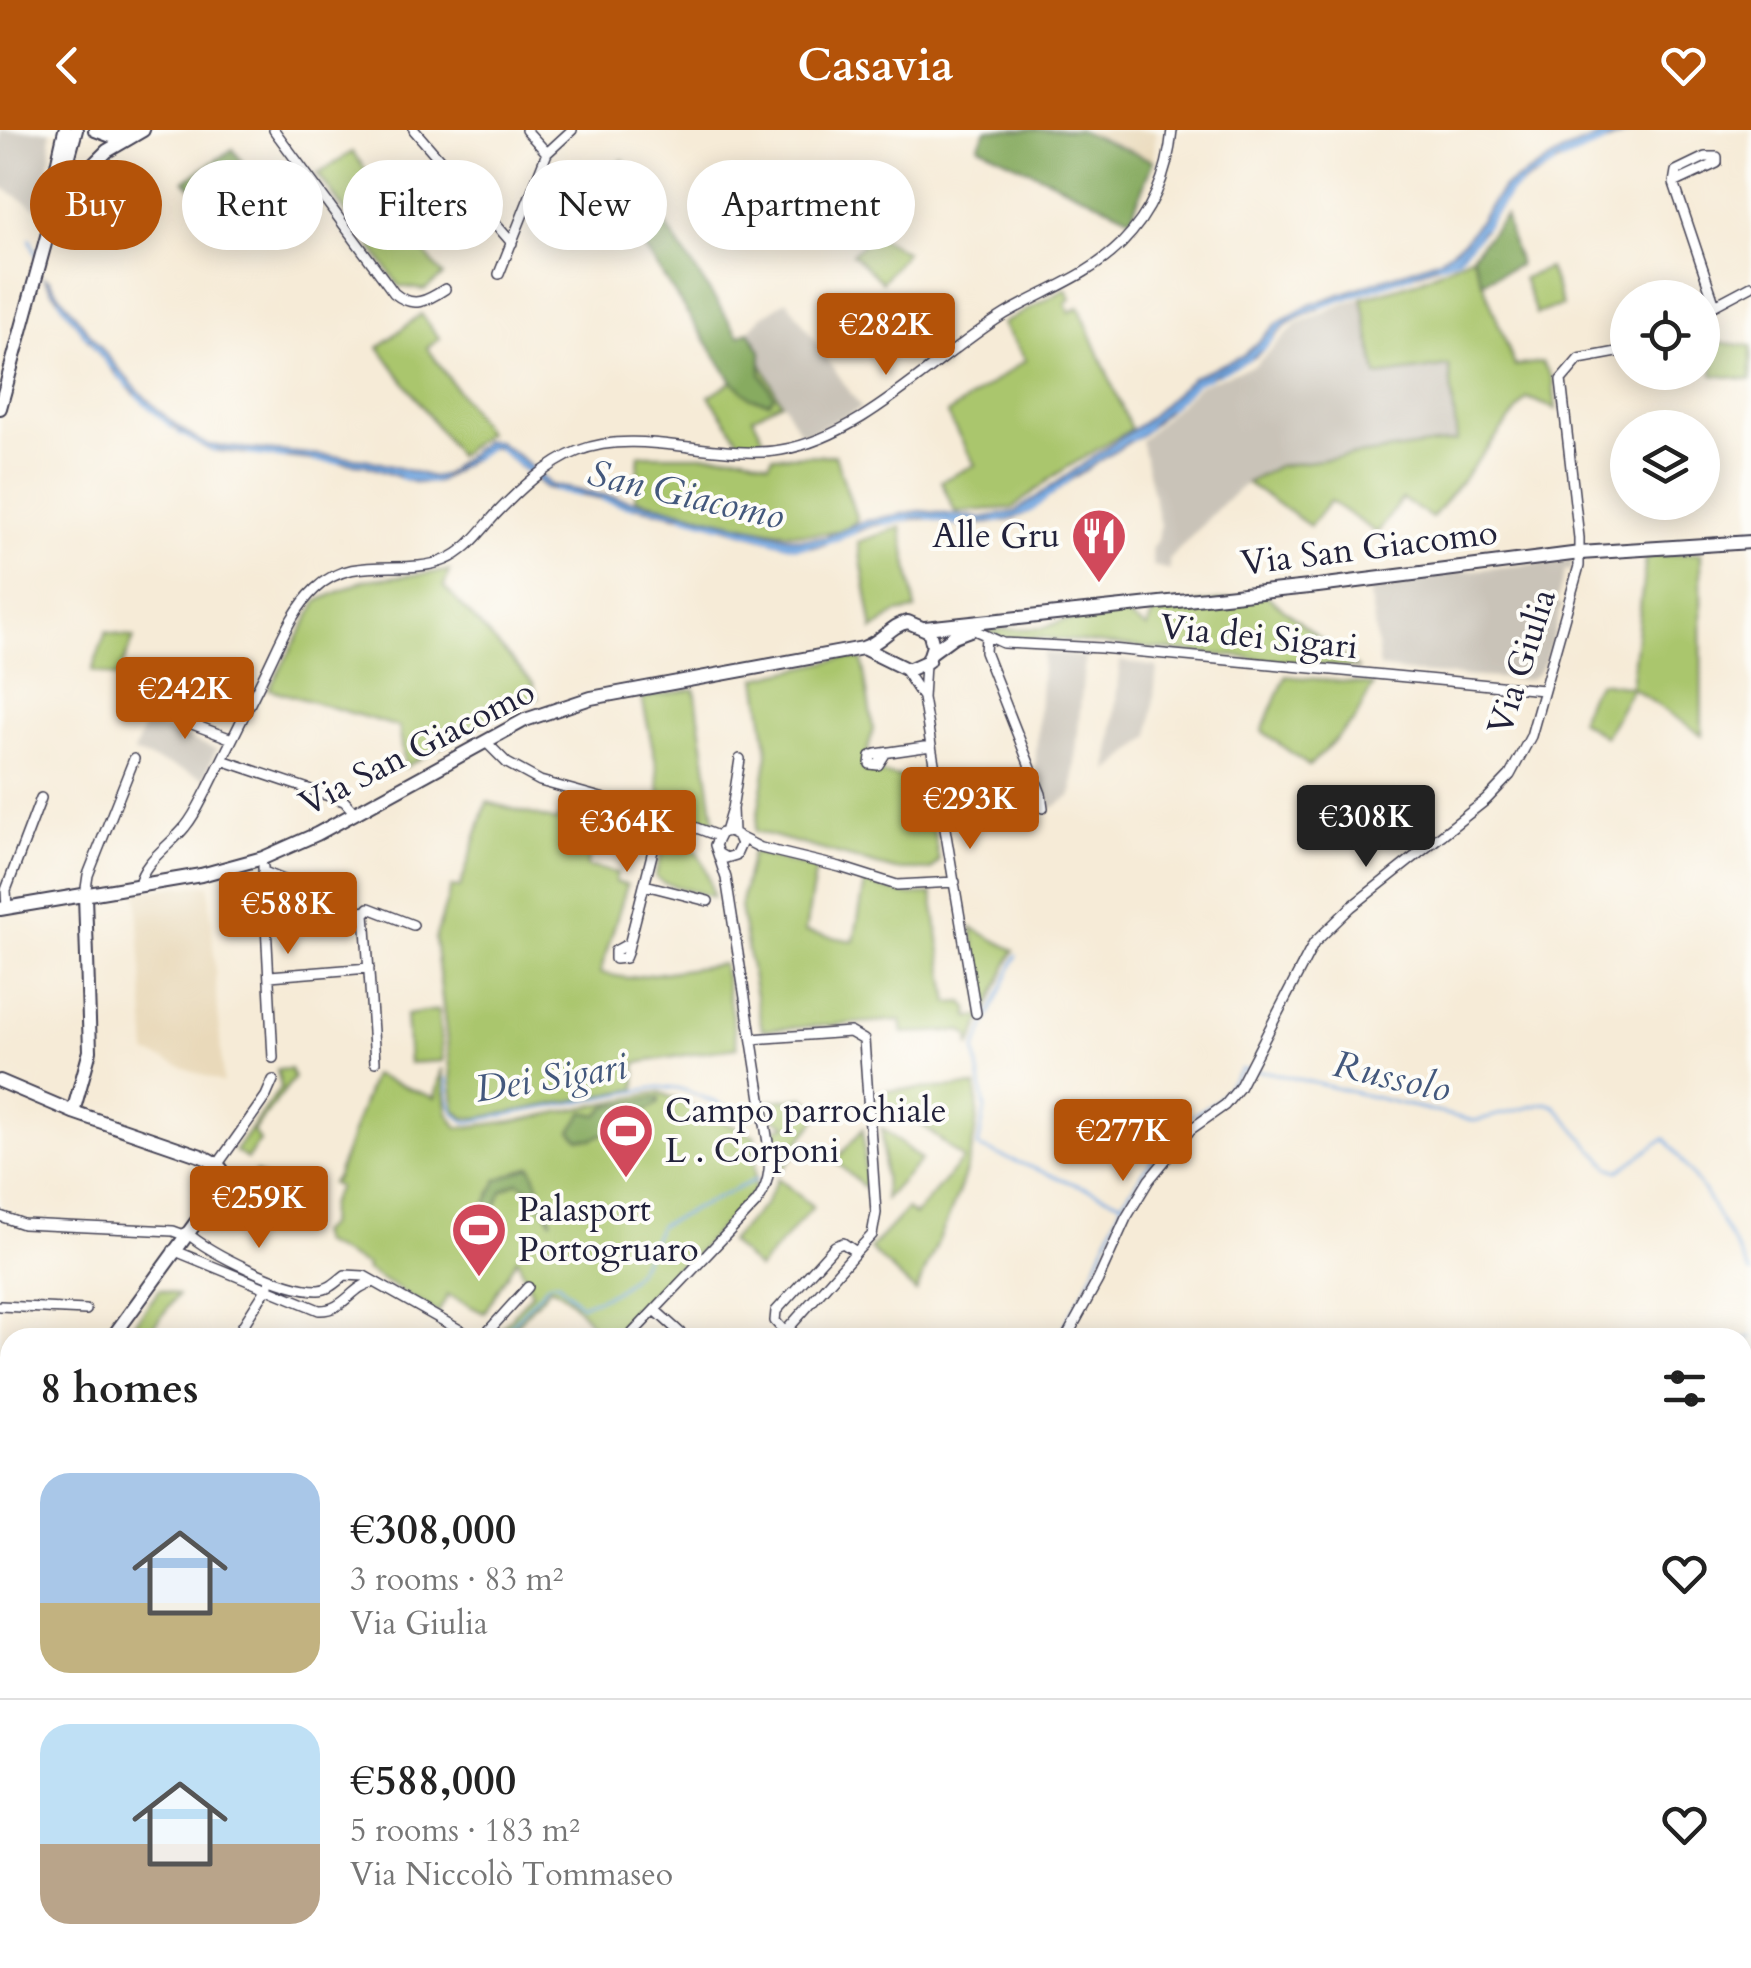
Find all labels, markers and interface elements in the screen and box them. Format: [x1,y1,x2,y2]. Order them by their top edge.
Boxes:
text: Casavia [797,35,954,96]
icon: back [40,38,95,93]
icon: heart [1656,38,1711,93]
chip: Buy [30,160,162,250]
chip: Rent [182,160,323,250]
chip: Filters [343,160,503,250]
chip: New [523,160,667,250]
chip: Apartment [687,160,915,250]
map controls [1610,280,1720,520]
button: locate [1610,280,1720,390]
pin: €282K [816,293,956,378]
text: €282K [839,303,933,347]
button: layers [1610,410,1720,520]
water label: San Giacomo [583,447,789,543]
restaurant icon: Alle Gru [1069,506,1129,585]
street label: Via San Giacomo [1238,508,1500,588]
place label: Alle Gru [932,512,1060,560]
street label: Via Giulia [1476,583,1568,741]
street label: Via dei Sigari [1158,603,1360,671]
pin: €242K [115,657,255,742]
text: €242K [138,667,232,711]
street label: Via San Giacomo [291,668,543,828]
pin: €293K [900,767,1040,852]
text: €293K [923,777,1017,821]
pin: €308K [1296,785,1436,870]
pin: €364K [557,790,697,875]
text: €308K [1319,795,1413,839]
text: €364K [580,800,674,844]
pin: €588K [218,872,358,957]
text: €588K [241,882,335,926]
water label: Russolo [1328,1038,1456,1116]
water label: Dei Sigari [472,1040,631,1116]
place label: Campo parrochiale L . Corponi [665,1087,947,1175]
pin: €277K [1053,1099,1193,1184]
sports icon: Campo parrochiale L . Corponi [596,1101,656,1180]
text: €277K [1076,1109,1170,1153]
pin: €259K [189,1166,329,1251]
text: €259K [212,1176,306,1220]
place label: Palasport Portogruaro [518,1186,699,1274]
sports icon: Palasport Portogruaro [449,1200,509,1279]
text: 8 homes [40,1360,198,1417]
icon: filters [1657,1361,1712,1416]
text: €308,000 [350,1501,516,1558]
icon: home [120,1513,240,1633]
icon: heart [1657,1546,1712,1601]
text: 3 rooms · 83 m² [350,1558,563,1602]
text: Via Giulia [350,1602,488,1646]
text: €588,000 [350,1752,516,1809]
icon: home [120,1764,240,1884]
icon: heart [1657,1797,1712,1852]
text: 5 rooms · 183 m² [350,1809,580,1853]
text: Via Niccolò Tommaseo [350,1853,673,1897]

